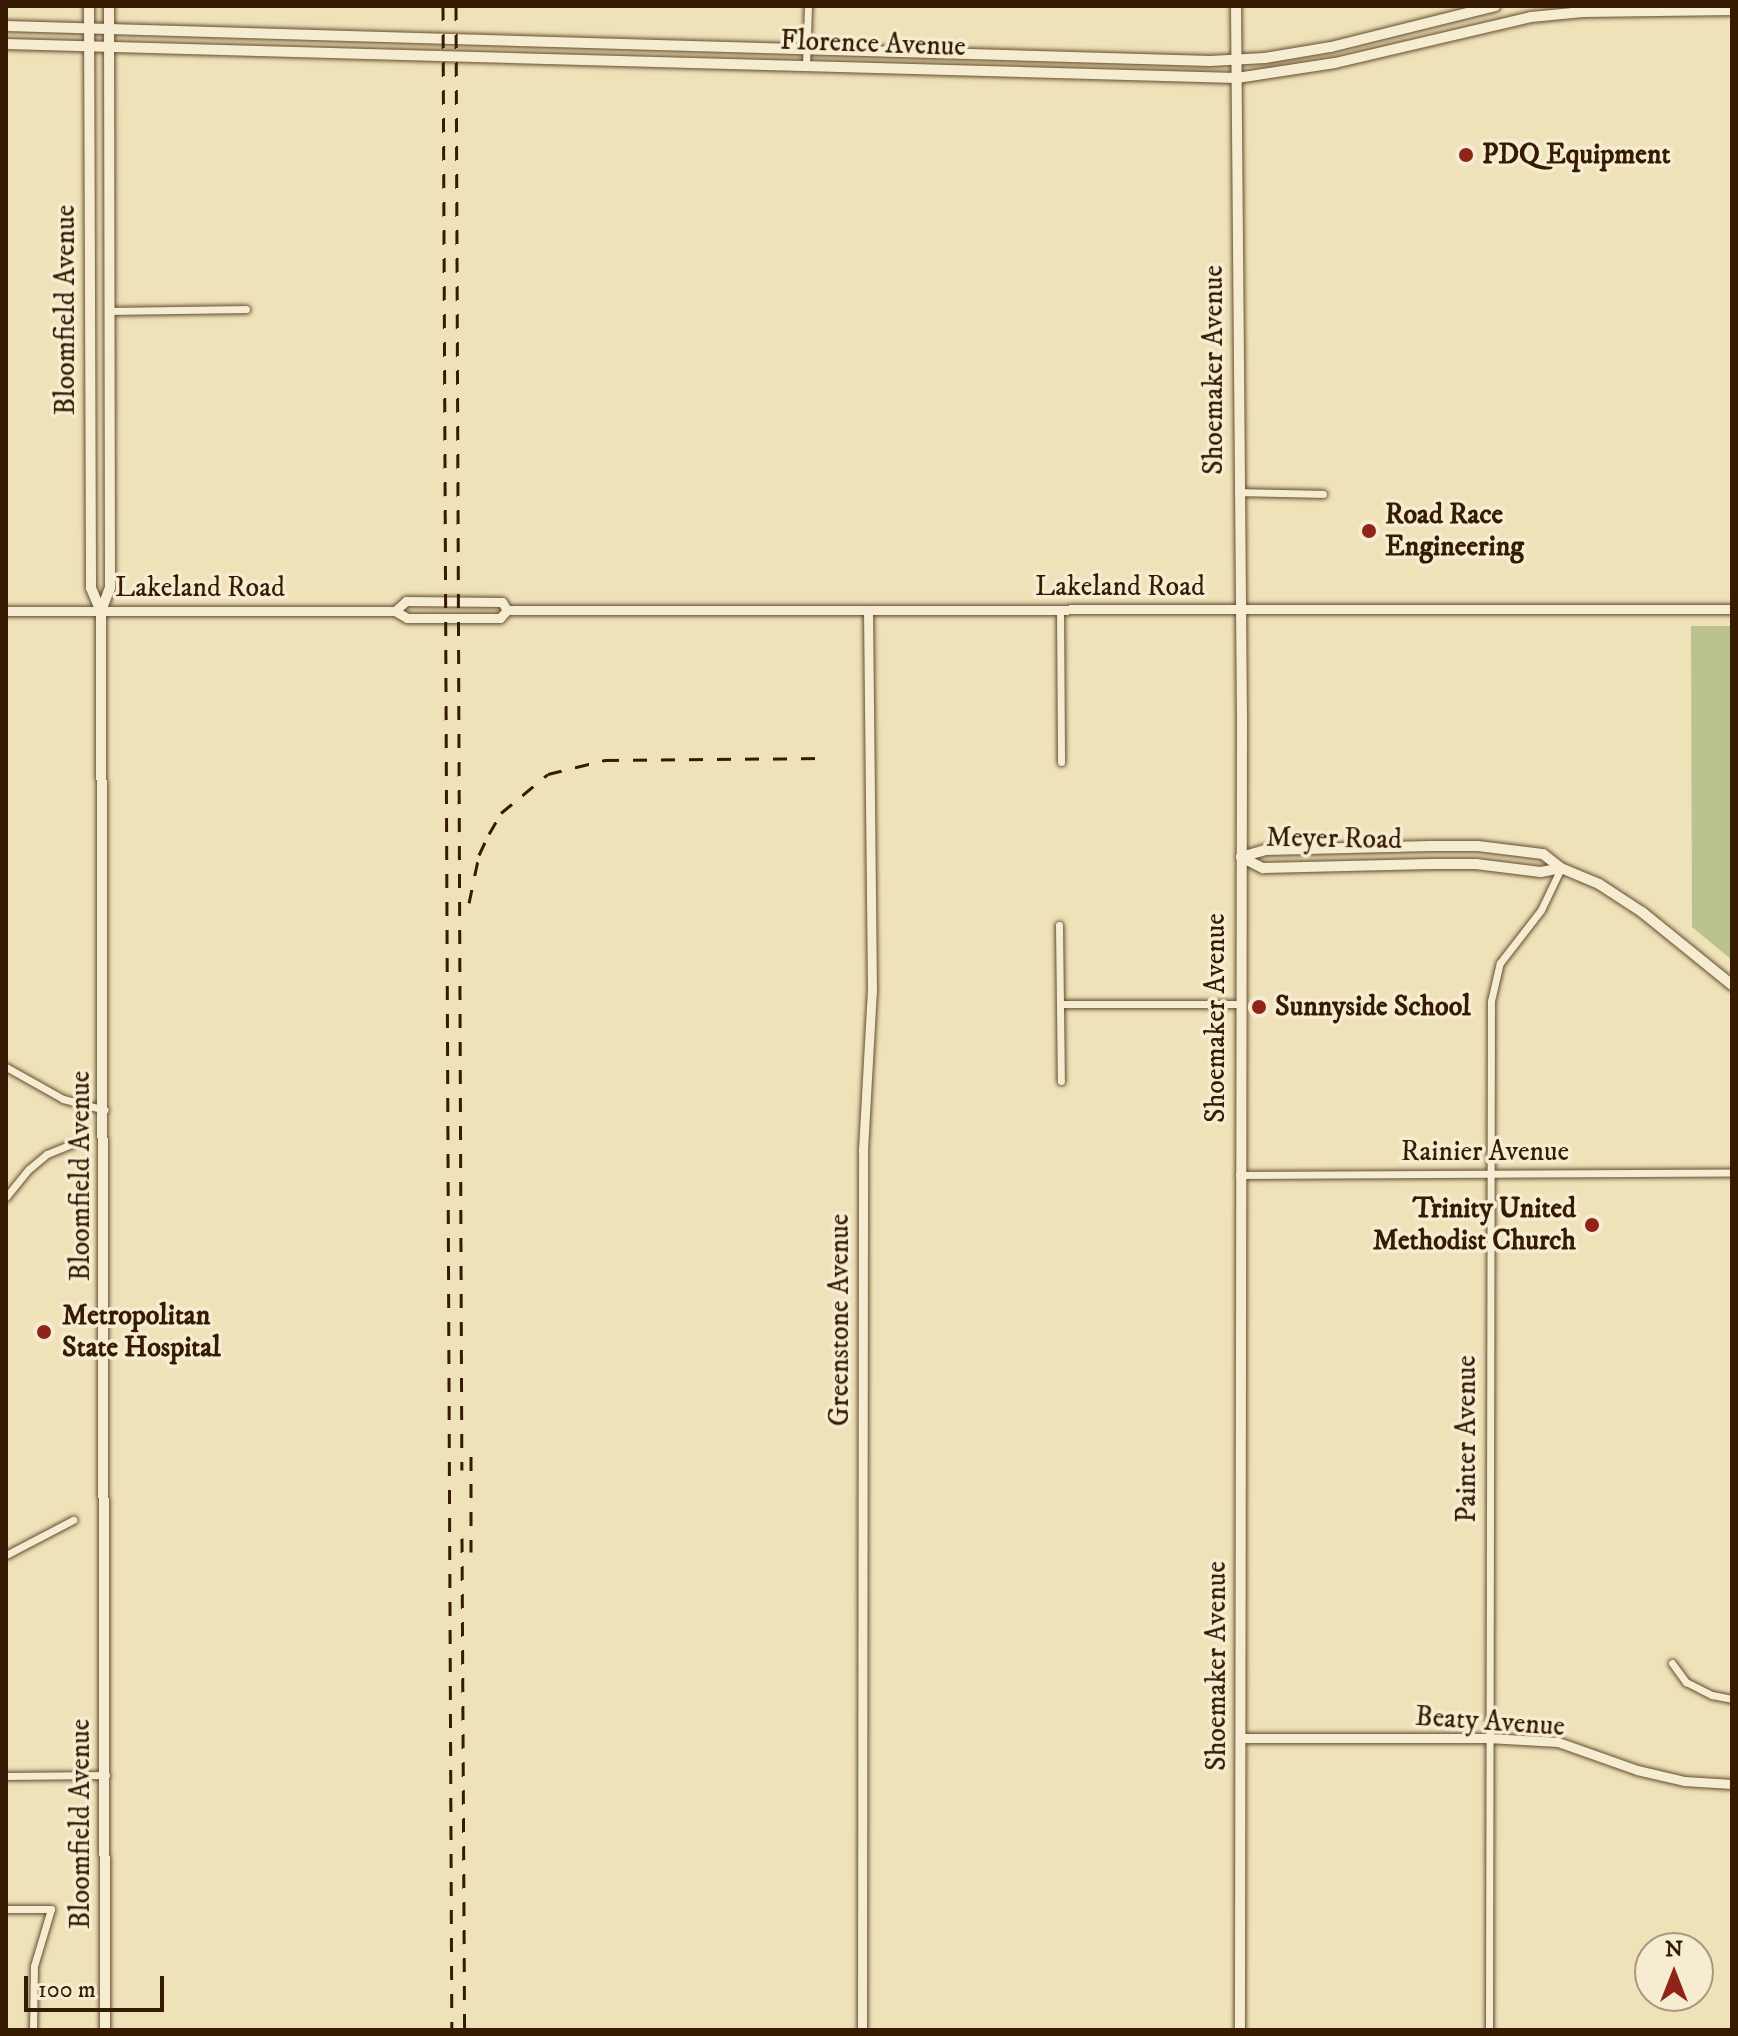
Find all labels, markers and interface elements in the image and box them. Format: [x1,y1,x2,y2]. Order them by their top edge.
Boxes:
street label: Florence Avenue [780,24,966,64]
place label: PDQ Equipment [1482,138,1670,172]
marker: PDQ Equipment [1457,146,1475,164]
street label: Bloomfield Avenue [49,205,83,415]
street label: Shoemaker Avenue [1197,265,1231,475]
place label: Road Race Engineering [1385,498,1524,564]
marker: Road Race Engineering [1360,522,1378,540]
street label: Lakeland Road [1035,570,1205,604]
street label: Lakeland Road [115,571,285,605]
street label: Meyer Road [1266,821,1402,857]
street label: Shoemaker Avenue [1199,913,1233,1123]
place label: Sunnyside School [1275,990,1471,1024]
marker: Sunnyside School [1250,998,1268,1016]
street label: Bloomfield Avenue [64,1071,98,1281]
street label: Rainier Avenue [1401,1135,1569,1169]
place label: Trinity United Methodist Church [1373,1192,1576,1258]
street label: Greenstone Avenue [823,1214,857,1426]
marker: Trinity United Methodist Church [1583,1216,1601,1234]
place label: Metropolitan State Hospital [62,1299,221,1365]
marker: Metropolitan State Hospital [33,1321,55,1343]
street label: Painter Avenue [1450,1355,1484,1523]
street label: Shoemaker Avenue [1200,1561,1234,1771]
street label: Beaty Avenue [1414,1700,1566,1744]
street label: Bloomfield Avenue [64,1719,98,1929]
north arrow [1634,1932,1714,2012]
text: N [1665,1936,1683,1963]
scale bar [28,1960,168,2010]
text: 100 m [38,1975,96,2005]

